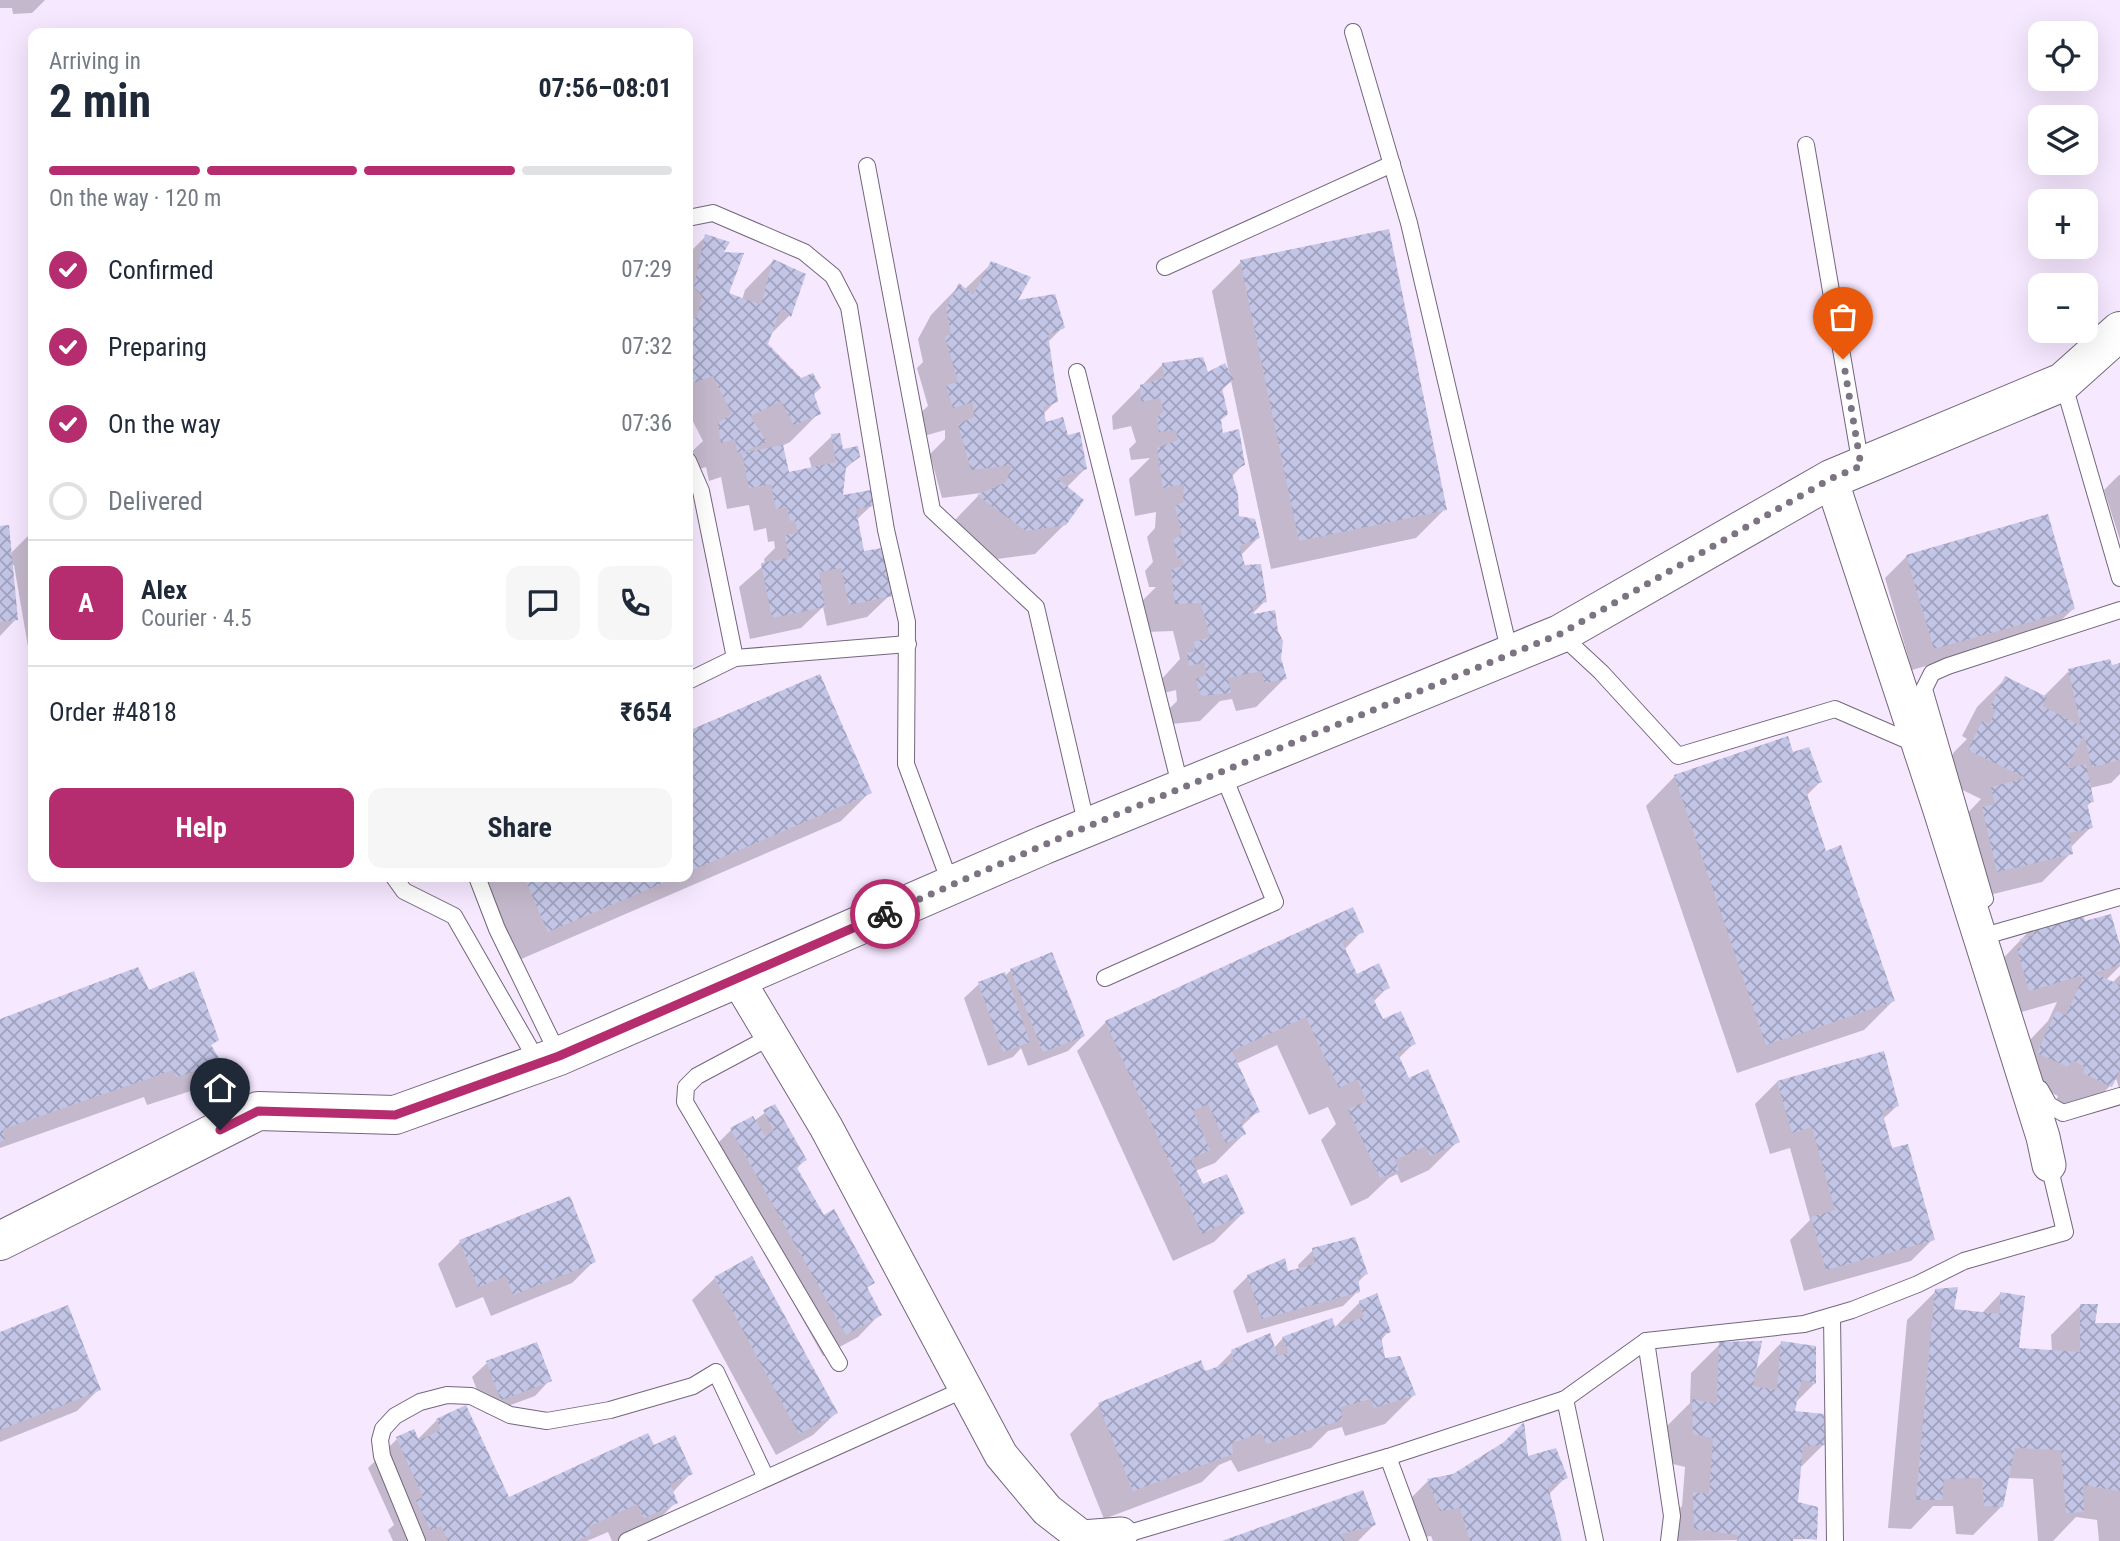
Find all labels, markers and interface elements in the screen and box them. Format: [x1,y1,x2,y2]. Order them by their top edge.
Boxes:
map controls [2028,21,2098,343]
button: locate [2028,21,2098,91]
text: Arriving in [49,48,141,75]
text: 07:56–08:01 [538,73,672,103]
text: 2 min [49,74,151,128]
button: layers [2028,105,2098,175]
text: On the way · 120 m [49,185,221,212]
button: + [2028,189,2098,259]
icon: check [49,251,87,289]
text: Confirmed [108,255,214,285]
text: 07:29 [621,256,672,283]
button: − [2028,273,2098,343]
pin [1813,287,1873,359]
icon: bag [1824,298,1862,336]
icon: check [49,328,87,366]
text: Preparing [108,332,207,362]
text: 07:32 [621,333,672,360]
icon: check [49,405,87,443]
text: On the way [108,409,221,439]
text: 07:36 [621,410,672,437]
text: Delivered [108,486,203,516]
button: chat [506,566,580,640]
button: phone [598,566,672,640]
text: Alex [141,575,187,605]
text: A [78,588,94,618]
text: Courier · 4.5 [141,605,252,632]
text: Order #4818 [49,697,177,727]
text: ₹654 [620,697,672,727]
button: Help [49,788,354,868]
button: Share [368,788,672,868]
courier [850,879,920,949]
icon: bike [866,895,904,933]
pin [190,1058,250,1130]
icon: home [201,1069,239,1107]

